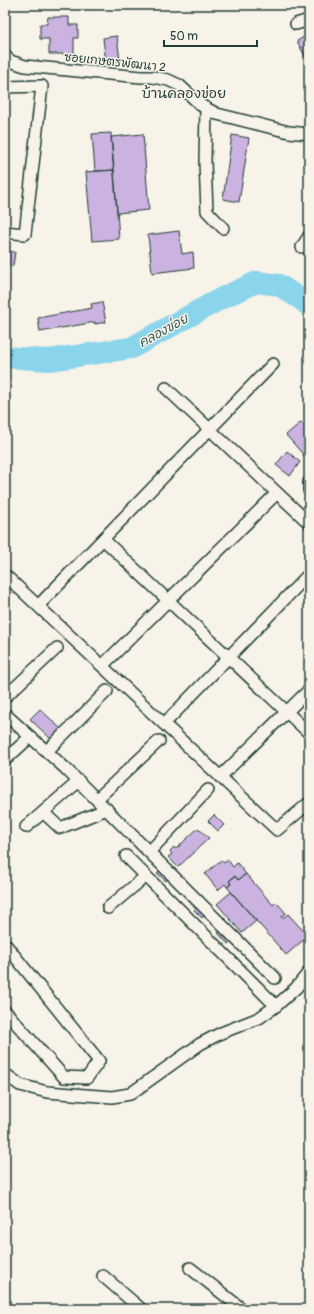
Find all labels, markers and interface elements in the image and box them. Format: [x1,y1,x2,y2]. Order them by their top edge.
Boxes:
scale bar [164,22,257,48]
text: 50 m [170,29,198,44]
street label: ซอยเกษตรพัฒนา 2 [63,50,167,75]
district label: บ้านคลองข่อย [142,85,226,102]
water label: คลองข่อย [135,309,192,351]

